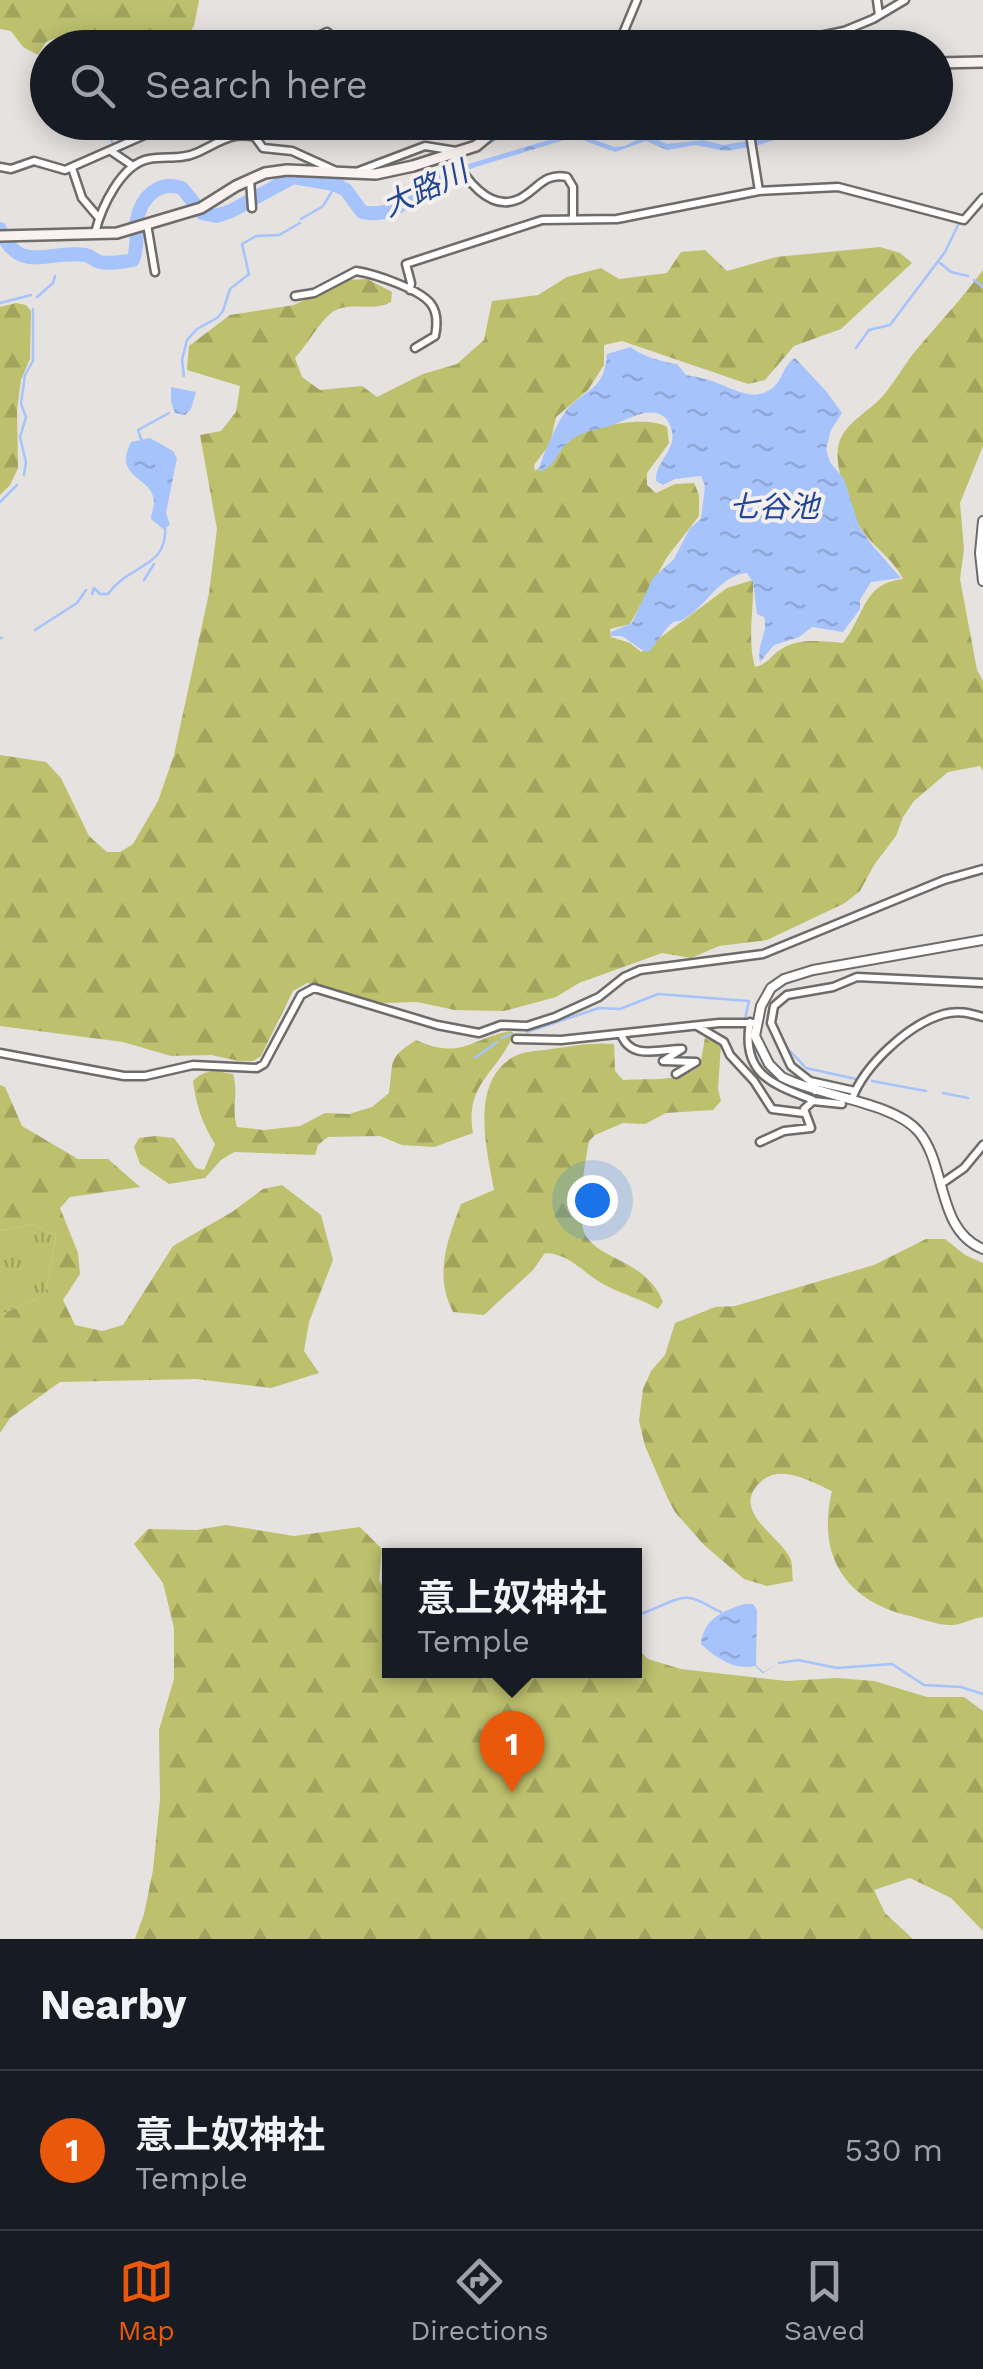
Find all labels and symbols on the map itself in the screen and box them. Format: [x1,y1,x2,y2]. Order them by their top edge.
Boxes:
water label: 大路川 [377,152,476,223]
water label: 七谷池 [729,489,822,524]
your location [567,1175,618,1226]
pin: 1 [480,1710,544,1793]

